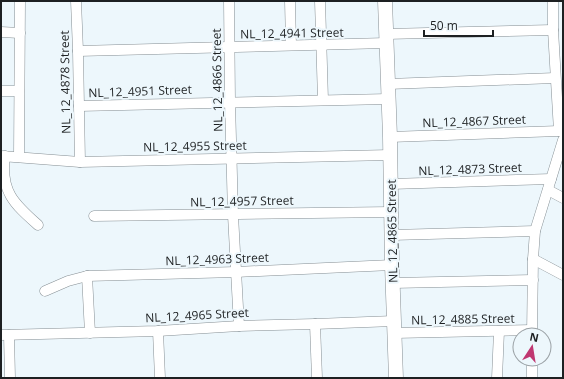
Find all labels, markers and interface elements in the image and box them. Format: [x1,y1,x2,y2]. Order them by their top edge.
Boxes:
scale bar [424,12,493,38]
text: 50 m [430,17,458,34]
street label: NL_12_4941 Street [240,24,344,42]
street label: NL_12_4866 Street [208,28,226,132]
street label: NL_12_4878 Street [56,30,74,134]
street label: NL_12_4951 Street [88,81,192,101]
street label: NL_12_4867 Street [422,111,526,131]
street label: NL_12_4955 Street [143,137,247,155]
street label: NL_12_4873 Street [418,159,522,179]
street label: NL_12_4865 Street [383,179,401,283]
street label: NL_12_4957 Street [190,192,294,210]
street label: NL_12_4963 Street [165,249,269,269]
street label: NL_12_4965 Street [145,304,249,326]
street label: NL_12_4885 Street [411,310,515,328]
north arrow [512,327,552,367]
text: N [528,328,540,345]

